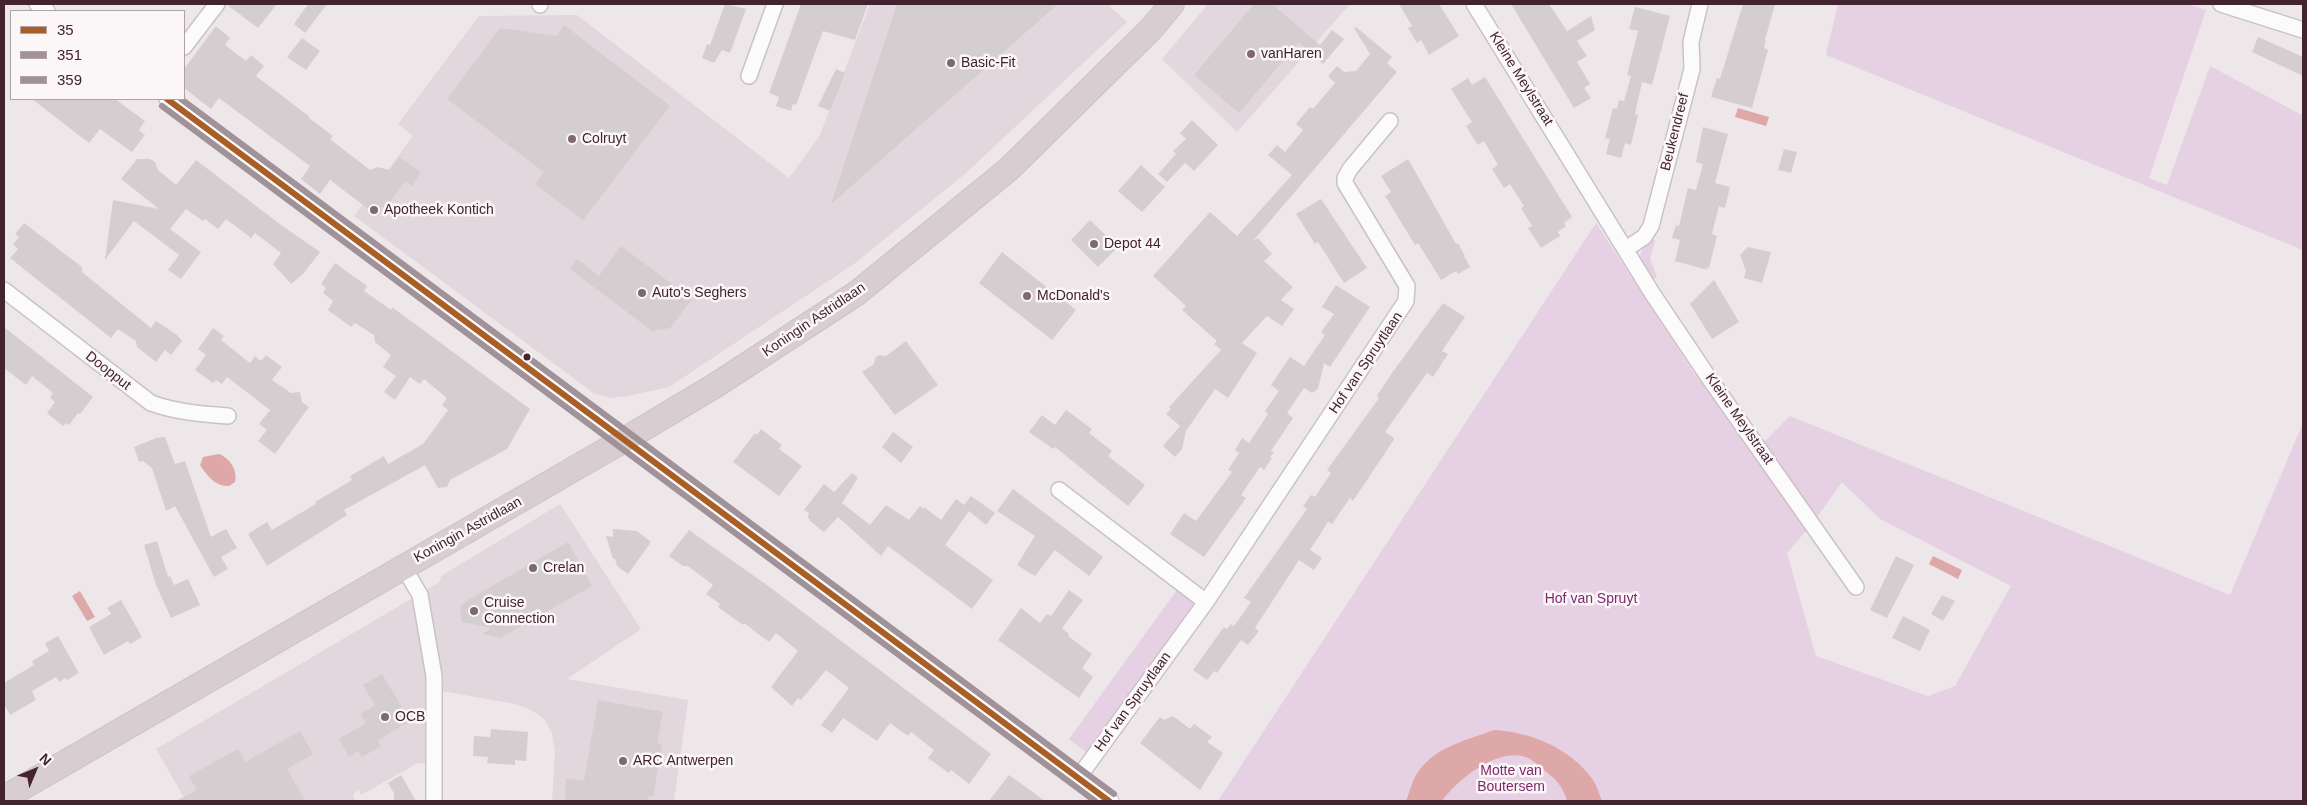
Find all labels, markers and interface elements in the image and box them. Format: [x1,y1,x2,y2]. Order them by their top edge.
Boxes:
legend [10,10,185,100]
text: 35 [57,21,74,38]
street label: Kleine Meylstraat [1485,29,1557,129]
text: 351 [57,46,82,63]
place label: vanHaren [1261,46,1322,62]
marker: vanHaren [1245,48,1257,60]
place label: Basic-Fit [961,55,1015,71]
marker: Basic-Fit [945,57,957,69]
text: 359 [57,71,82,88]
street label: Beukendreef [1657,91,1693,173]
place label: Colruyt [582,131,626,147]
marker: Colruyt [566,133,578,145]
place label: Apotheek Kontich [384,202,494,218]
marker: Apotheek Kontich [368,204,380,216]
place label: Depot 44 [1104,236,1161,252]
marker: Depot 44 [1088,238,1100,250]
street label: Koningin Astridlaan [759,279,869,361]
place label: Auto's Seghers [652,285,747,301]
marker: Auto's Seghers [636,287,648,299]
place label: McDonald's [1037,288,1110,304]
marker: McDonald's [1021,290,1033,302]
street label: Hof van Spruytlaan [1326,309,1406,417]
street label: Doopput [82,348,134,394]
unlabelled marker [522,352,532,362]
street label: Kleine Meylstraat [1701,370,1777,468]
street label: Koningin Astridlaan [411,493,525,567]
place label: Crelan [543,560,584,576]
marker: Crelan [527,562,539,574]
park label: Hof van Spruyt [1545,591,1637,607]
place label: Cruise Connection [484,595,555,628]
marker: Cruise Connection [468,605,480,617]
street label: Hof van Spruytlaan [1091,649,1175,755]
place label: OCB [395,709,425,725]
marker: OCB [379,711,391,723]
north arrow [10,745,60,795]
text: N [36,750,55,769]
place label: ARC Antwerpen [633,753,733,769]
marker: ARC Antwerpen [617,755,629,767]
park label: Motte van Boutersem [1477,763,1545,796]

